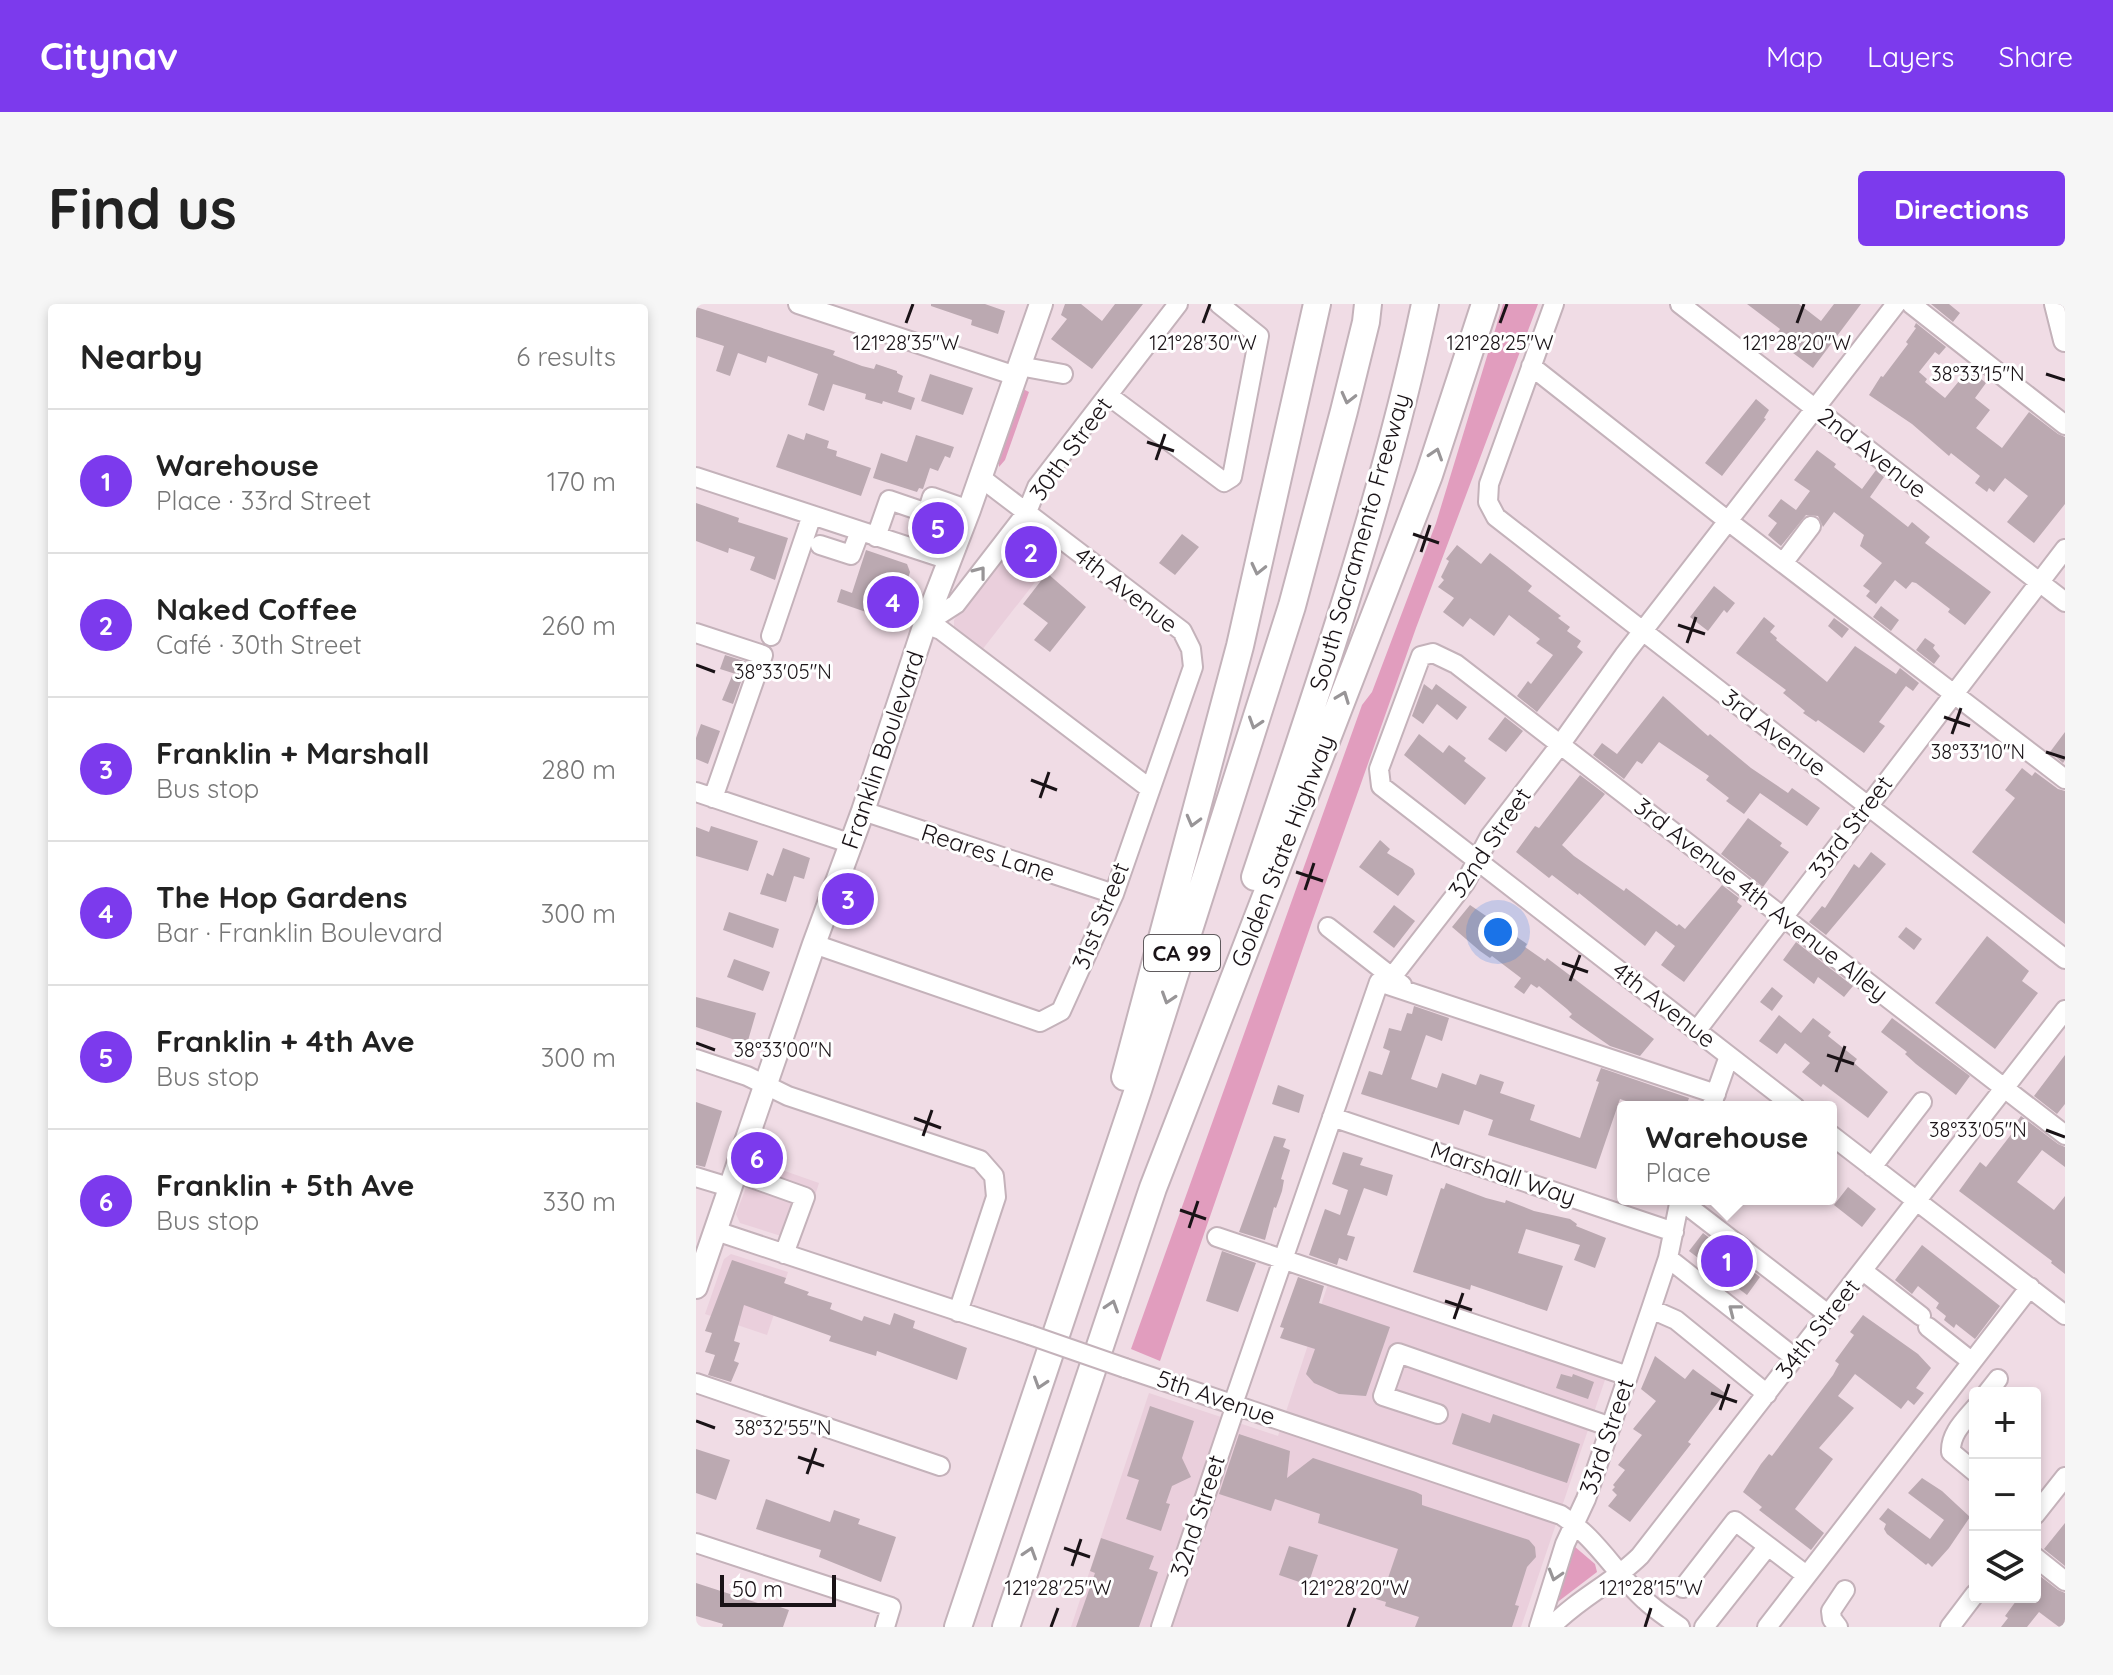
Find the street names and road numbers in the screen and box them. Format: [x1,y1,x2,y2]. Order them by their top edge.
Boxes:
street label: South Sacramento Freeway [1302,390,1416,694]
street label: 30th Street [1023,391,1118,506]
street label: 2nd Avenue [1812,400,1933,504]
street label: 4th Avenue [1069,540,1184,639]
street label: Franklin Boulevard [834,647,930,853]
street label: 3rd Avenue [1716,682,1833,782]
street label: Golden State Highway [1224,730,1340,971]
street label: 33rd Street [1802,769,1898,884]
street label: 32nd Street [1441,782,1537,903]
street label: 3rd Avenue 4th Avenue Alley [1628,792,1894,1008]
street label: Reares Lane [918,816,1059,888]
street label: 31st Street [1065,858,1135,974]
road number: CA 99 [1144,935,1220,971]
street label: 4th Avenue [1607,956,1721,1054]
street label: Marshall Way [1427,1134,1580,1212]
street label: 34th Street [1769,1272,1866,1385]
street label: 5th Avenue [1153,1363,1280,1431]
street label: 33rd Street [1572,1375,1640,1499]
street label: 32nd Street [1163,1451,1231,1580]

